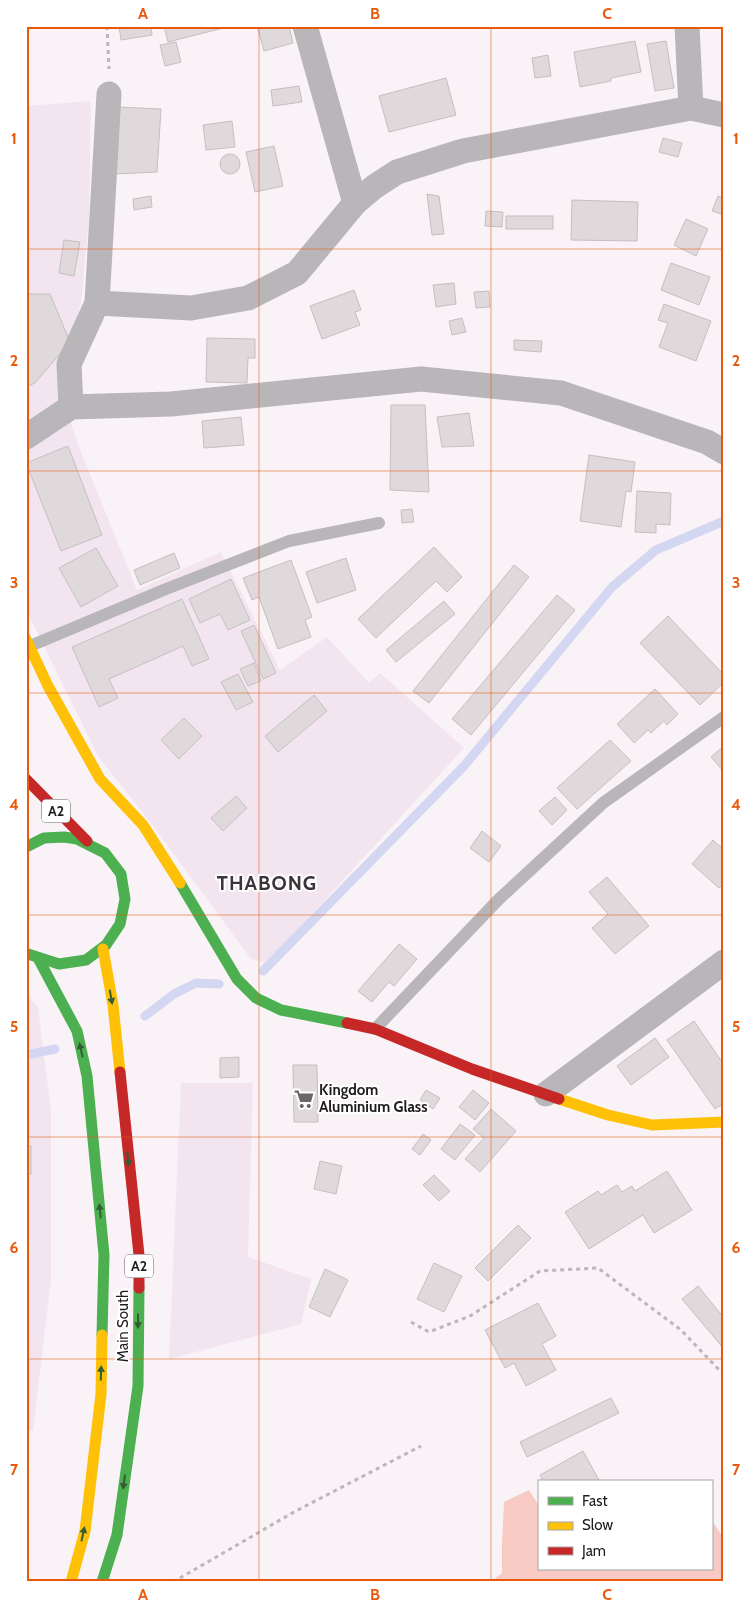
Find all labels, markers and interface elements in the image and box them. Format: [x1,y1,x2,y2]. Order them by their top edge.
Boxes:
text: A [138,4,148,23]
text: B [370,4,380,23]
text: C [602,4,612,23]
text: 1 [11,129,17,148]
text: 1 [733,129,739,148]
text: 2 [10,351,18,370]
text: 2 [732,351,740,370]
text: 3 [10,573,18,592]
text: 3 [732,573,740,592]
text: 4 [9,795,19,814]
text: 4 [731,795,741,814]
road number: A2 [42,799,70,822]
district label: THABONG [217,871,317,895]
one-way arrow [108,990,116,1006]
text: 5 [10,1017,18,1036]
text: 5 [732,1017,740,1036]
one-way arrow [77,1042,85,1057]
place label: Kingdom Aluminium Glass [319,1081,428,1116]
supermarket icon: Kingdom Aluminium Glass [293,1088,315,1110]
one-way arrow [124,1151,132,1167]
one-way arrow [96,1203,104,1219]
text: 6 [10,1238,19,1257]
text: 6 [732,1238,741,1257]
road number: A2 [125,1254,153,1278]
street label: Main South [114,1290,132,1362]
one-way arrow [134,1313,142,1329]
one-way arrow [97,1365,105,1381]
text: 7 [10,1460,19,1479]
text: 7 [732,1460,741,1479]
one-way arrow [120,1475,128,1491]
legend [538,1480,712,1570]
text: Fast [582,1492,607,1510]
text: Slow [582,1516,613,1534]
one-way arrow [79,1527,87,1542]
text: Jam [581,1542,606,1560]
text: A [138,1585,148,1604]
text: B [370,1585,380,1604]
text: C [602,1585,612,1604]

